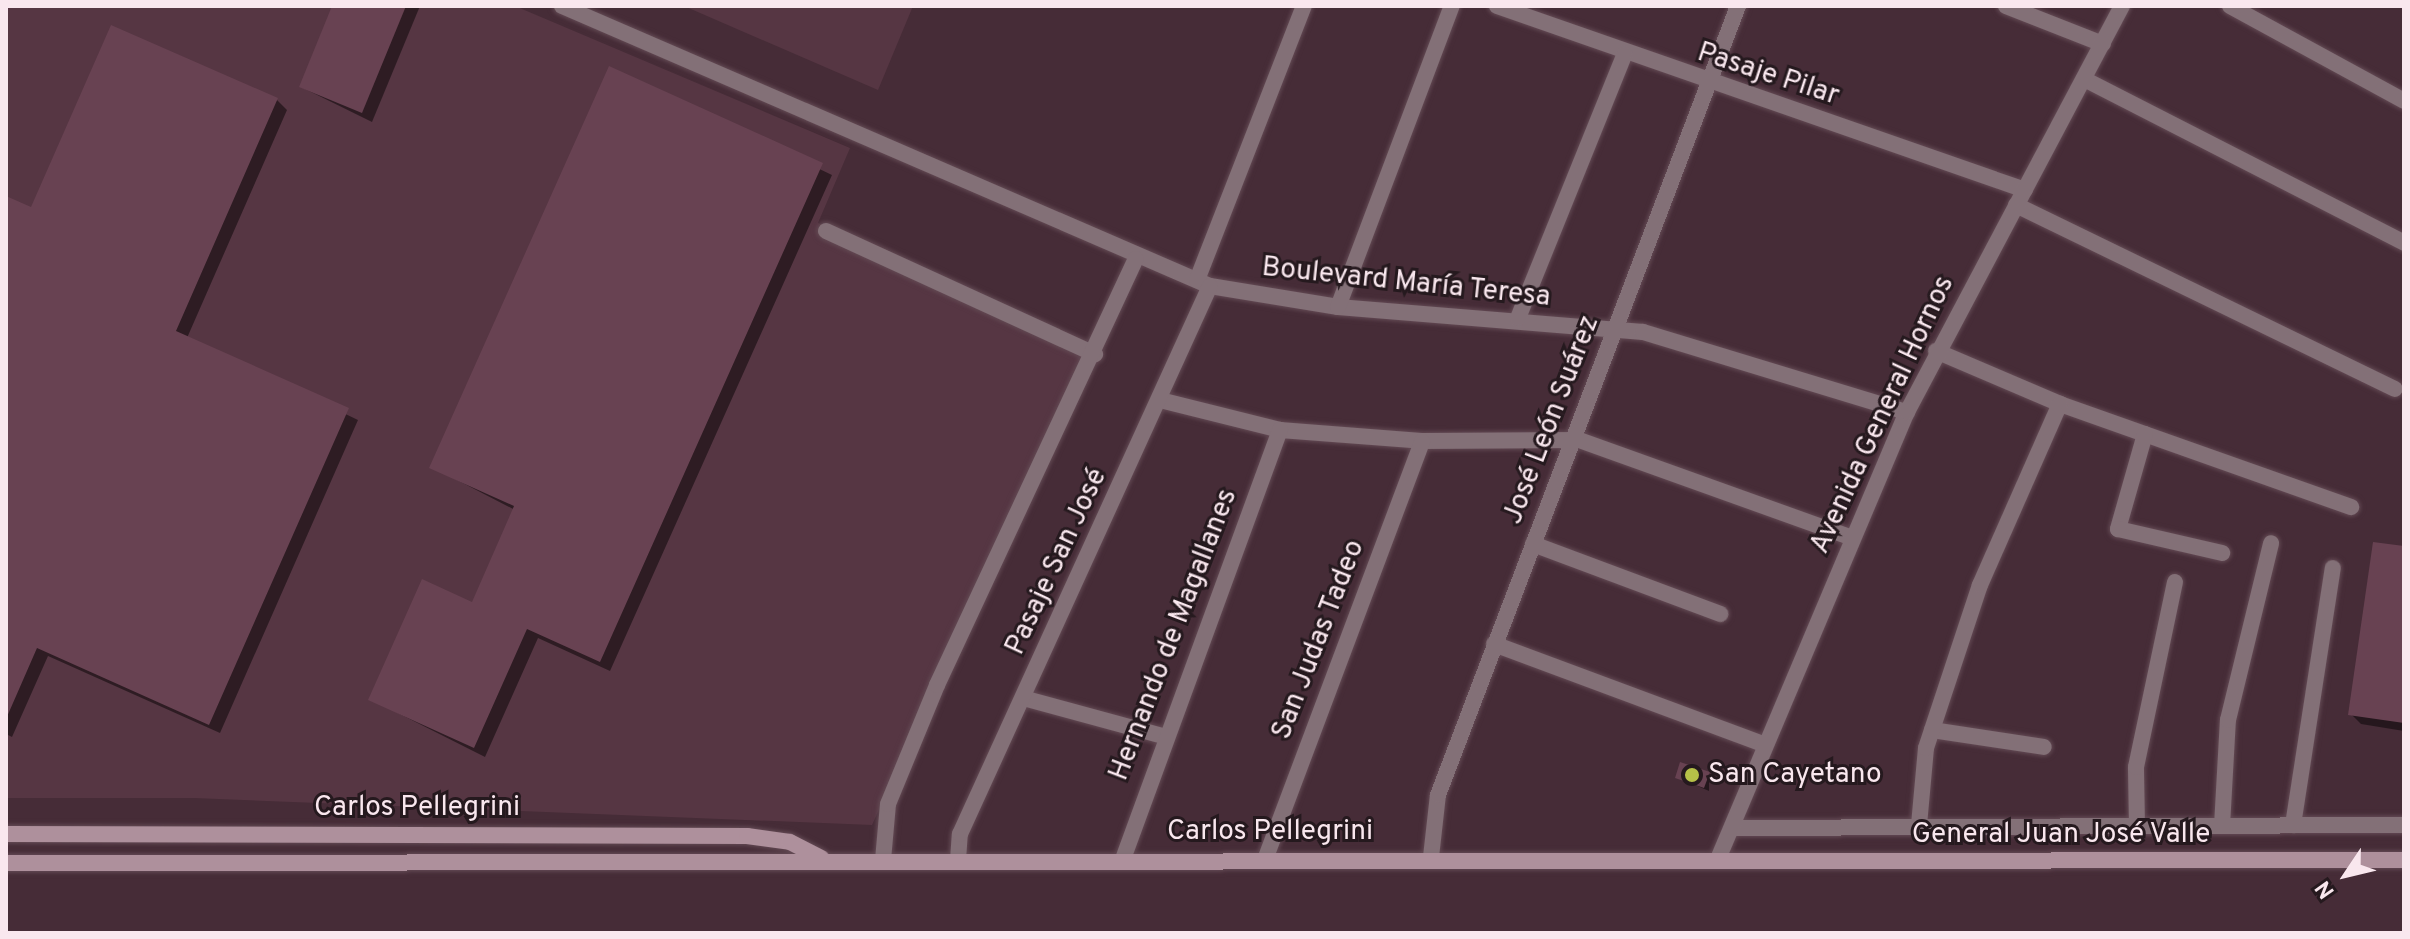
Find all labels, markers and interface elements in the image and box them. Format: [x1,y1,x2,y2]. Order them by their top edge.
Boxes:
street label: Pasaje Pilar [1693,36,1843,114]
street label: Boulevard María Teresa [1260,251,1552,315]
street label: Avenida General Hornos [1804,271,1962,559]
street label: José León Suárez [1497,311,1607,529]
street label: Pasaje San José [999,463,1115,661]
street label: Hernando de Magallanes [1103,484,1245,786]
street label: San Judas Tadeo [1265,535,1373,745]
place label: San Cayetano [1708,758,1882,792]
marker: San Cayetano [1683,766,1701,784]
street label: Carlos Pellegrini [314,791,520,825]
street label: Carlos Pellegrini [1167,815,1373,849]
street label: General Juan José Valle [1911,818,2211,852]
north arrow [2306,835,2386,915]
text: N [2310,875,2342,903]

